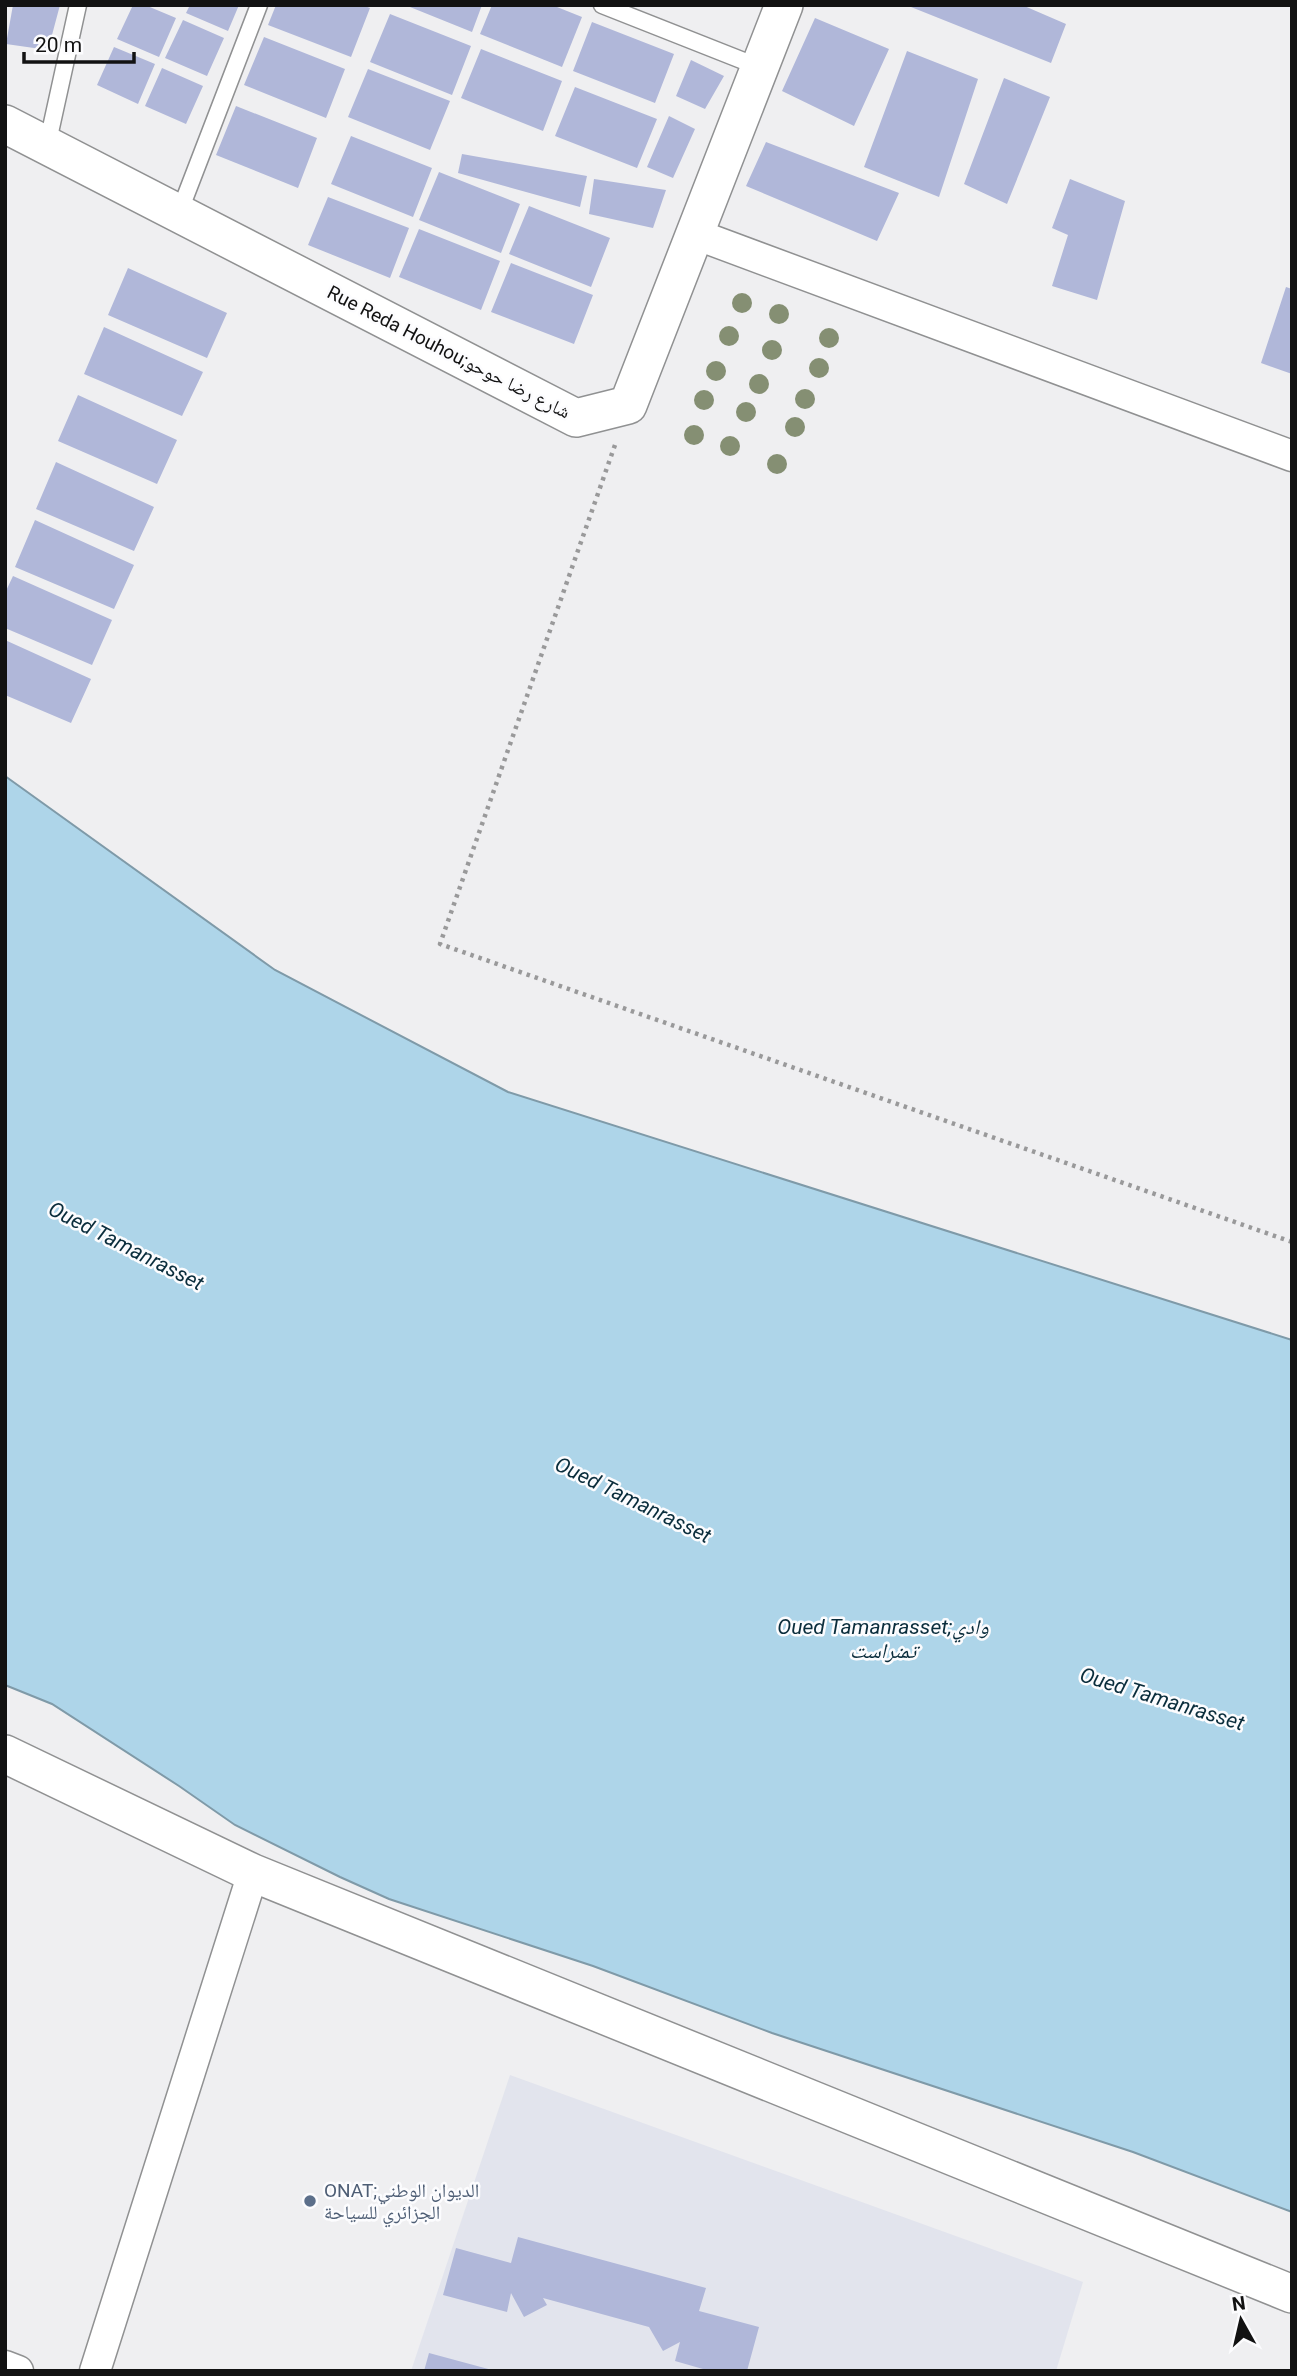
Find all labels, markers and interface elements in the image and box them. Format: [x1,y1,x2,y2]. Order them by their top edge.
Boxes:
scale bar [24,21,135,65]
text: 20 m [35,33,82,57]
street label: Rue Reda Houhou;شارع رضا حوحو [324,281,574,423]
water label: Oued Tamanrasset [45,1197,208,1296]
water label: Oued Tamanrasset [551,1452,715,1548]
water label: Oued Tamanrasset;وادي تمنراست [777,1615,989,1663]
water label: Oued Tamanrasset [1077,1663,1247,1736]
place label: ONAT;الديوان الوطني الجزائري للسياحة [324,2179,479,2227]
marker: ONAT;الديوان الوطني الجزائري للسياحة [302,2193,318,2209]
north arrow [1206,2285,1276,2355]
text: N [1230,2291,1247,2316]

